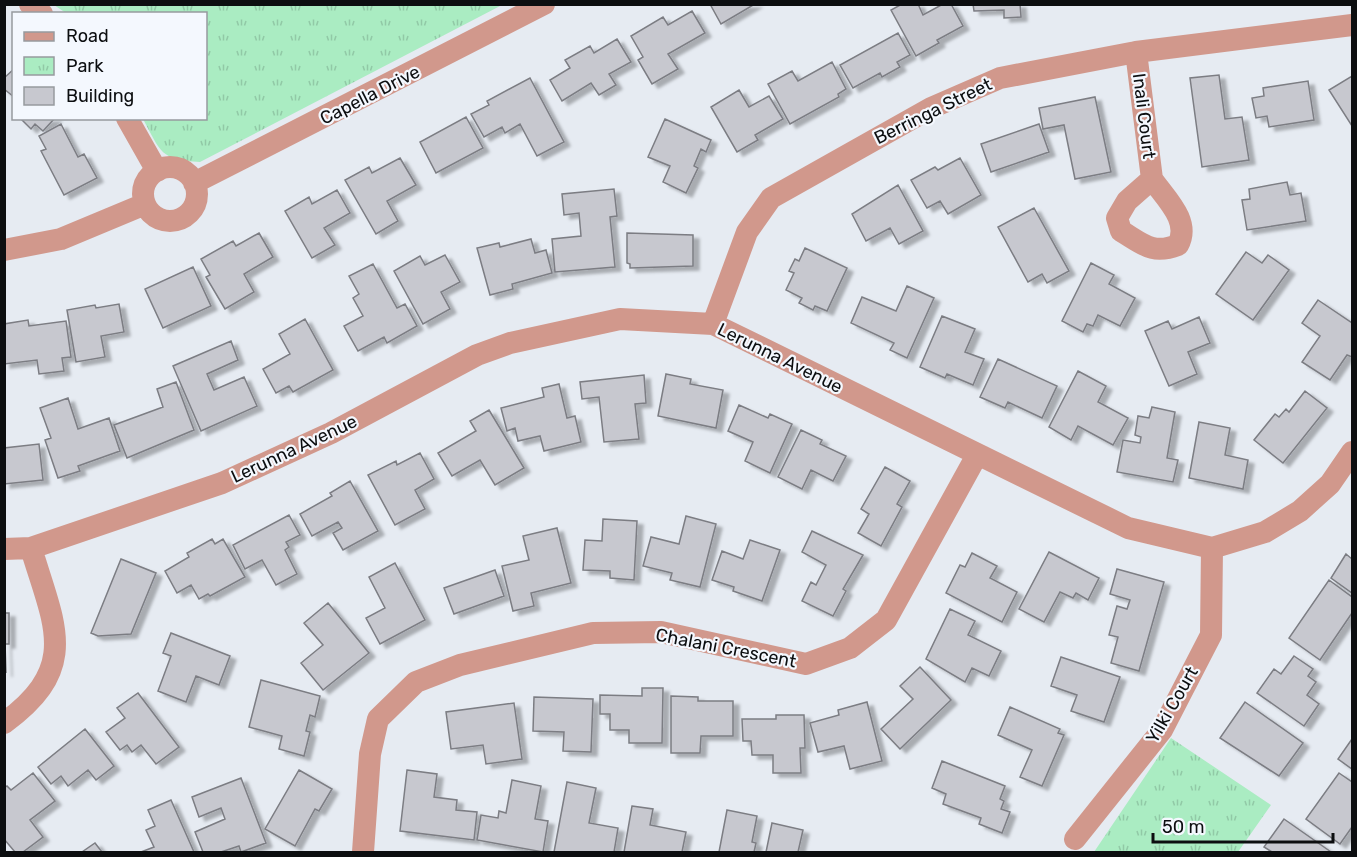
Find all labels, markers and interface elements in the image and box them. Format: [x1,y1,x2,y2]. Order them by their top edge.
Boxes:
legend [12,12,207,120]
text: Road [66,25,109,47]
text: Park [66,55,104,77]
street label: Capella Drive [316,60,424,130]
street label: Inali Court [1128,72,1160,160]
street label: Berringa Street [871,73,995,149]
text: Building [66,85,134,107]
street label: Lerunna Avenue [714,318,846,398]
street label: Lerunna Avenue [228,410,360,488]
street label: Chalani Crescent [654,624,798,672]
street label: Yilki Court [1141,663,1203,747]
scale bar [1153,806,1333,844]
text: 50 m [1162,816,1205,838]

